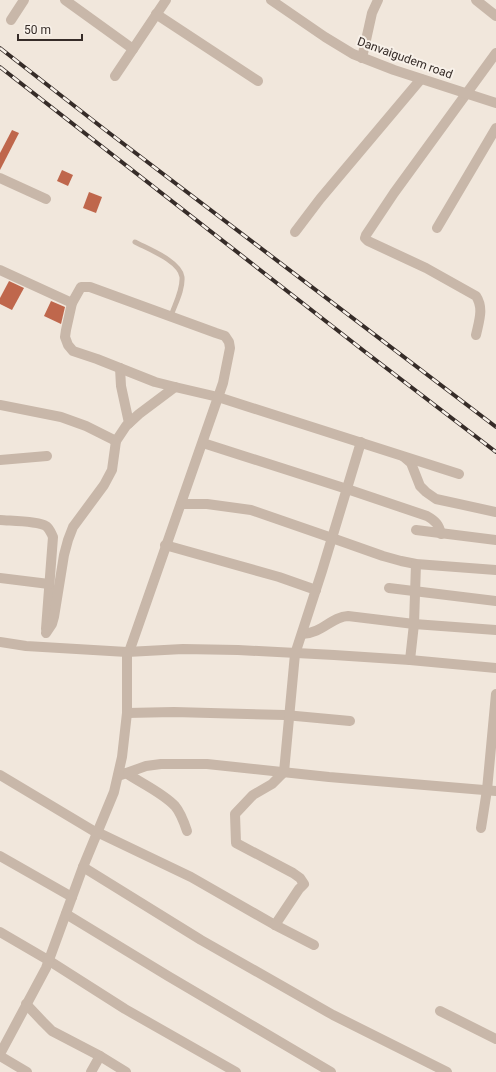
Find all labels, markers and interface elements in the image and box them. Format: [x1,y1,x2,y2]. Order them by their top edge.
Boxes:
scale bar [18,16,82,42]
text: 50 m [24,23,51,37]
street label: Danvaigudem road [355,34,455,82]

